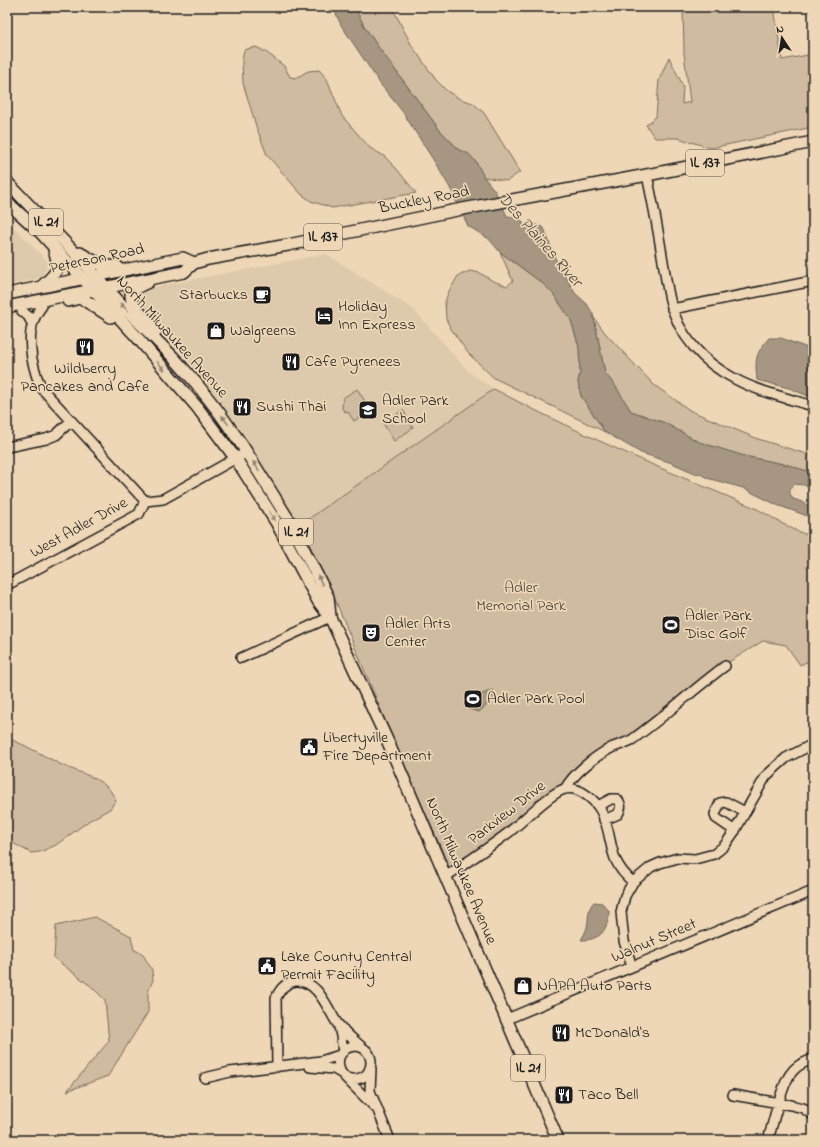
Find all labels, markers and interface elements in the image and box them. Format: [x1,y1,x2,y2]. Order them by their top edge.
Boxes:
north arrow [762,18,802,58]
text: N [775,21,785,38]
road number: IL 137 [686,150,724,176]
street label: Buckley Road [376,179,471,221]
water label: Des Plaines River [492,187,590,295]
road number: IL 21 [29,209,63,235]
road number: IL 137 [304,224,342,250]
street label: Peterson Road [47,237,147,281]
street label: North Milwaukee Avenue [110,270,234,404]
place label: Starbucks [179,283,248,307]
cafe icon: Starbucks [251,284,273,306]
place label: Holiday Inn Express [338,295,416,337]
one-way arrow [119,302,129,312]
hotel icon: Holiday Inn Express [313,305,335,327]
place label: Walgreens [230,319,296,343]
shop icon: Walgreens [205,320,227,342]
restaurant icon: Wildberry Pancakes and Cafe [74,336,96,358]
place label: Cafe Pyrenees [305,350,401,374]
restaurant icon: Cafe Pyrenees [280,351,302,373]
place label: Wildberry Pancakes and Cafe [21,357,150,399]
one-way arrow [157,360,166,371]
place label: Adler Park School [382,389,450,431]
place label: Sushi Thai [256,395,326,419]
restaurant icon: Sushi Thai [231,396,253,418]
school or university icon: Adler Park School [357,399,379,421]
one-way arrow [221,415,229,426]
one-way arrow [252,461,260,472]
street label: West Adler Drive [26,491,133,565]
one-way arrow [268,510,275,522]
road number: IL 21 [279,519,313,545]
one-way arrow [317,574,323,585]
park label: Adler Memorial Park [476,576,567,618]
place label: Adler Park Disc Golf [684,604,753,646]
place label: Adler Arts Center [385,612,451,654]
sports icon: Adler Park Disc Golf [660,614,682,636]
theatre icon: Adler Arts Center [360,622,382,644]
place label: Adler Park Pool [487,687,585,711]
sports icon: Adler Park Pool [462,688,484,710]
place label: Libertyville Fire Department [322,726,432,768]
public building icon: Libertyville Fire Department [298,736,320,758]
street label: Parkview Drive [463,774,552,851]
street label: North Milwaukee Avenue [419,794,503,949]
street label: Walnut Street [608,912,701,970]
place label: Lake County Central Permit Facility [281,945,412,987]
public building icon: Lake County Central Permit Facility [256,955,278,977]
place label: NAPA Auto Parts [537,974,652,998]
shop icon: NAPA Auto Parts [512,975,534,997]
place label: McDonald's [575,1021,650,1045]
restaurant icon: McDonald's [550,1022,572,1044]
road number: IL 21 [511,1055,545,1081]
place label: Taco Bell [578,1083,639,1107]
restaurant icon: Taco Bell [553,1084,575,1106]

